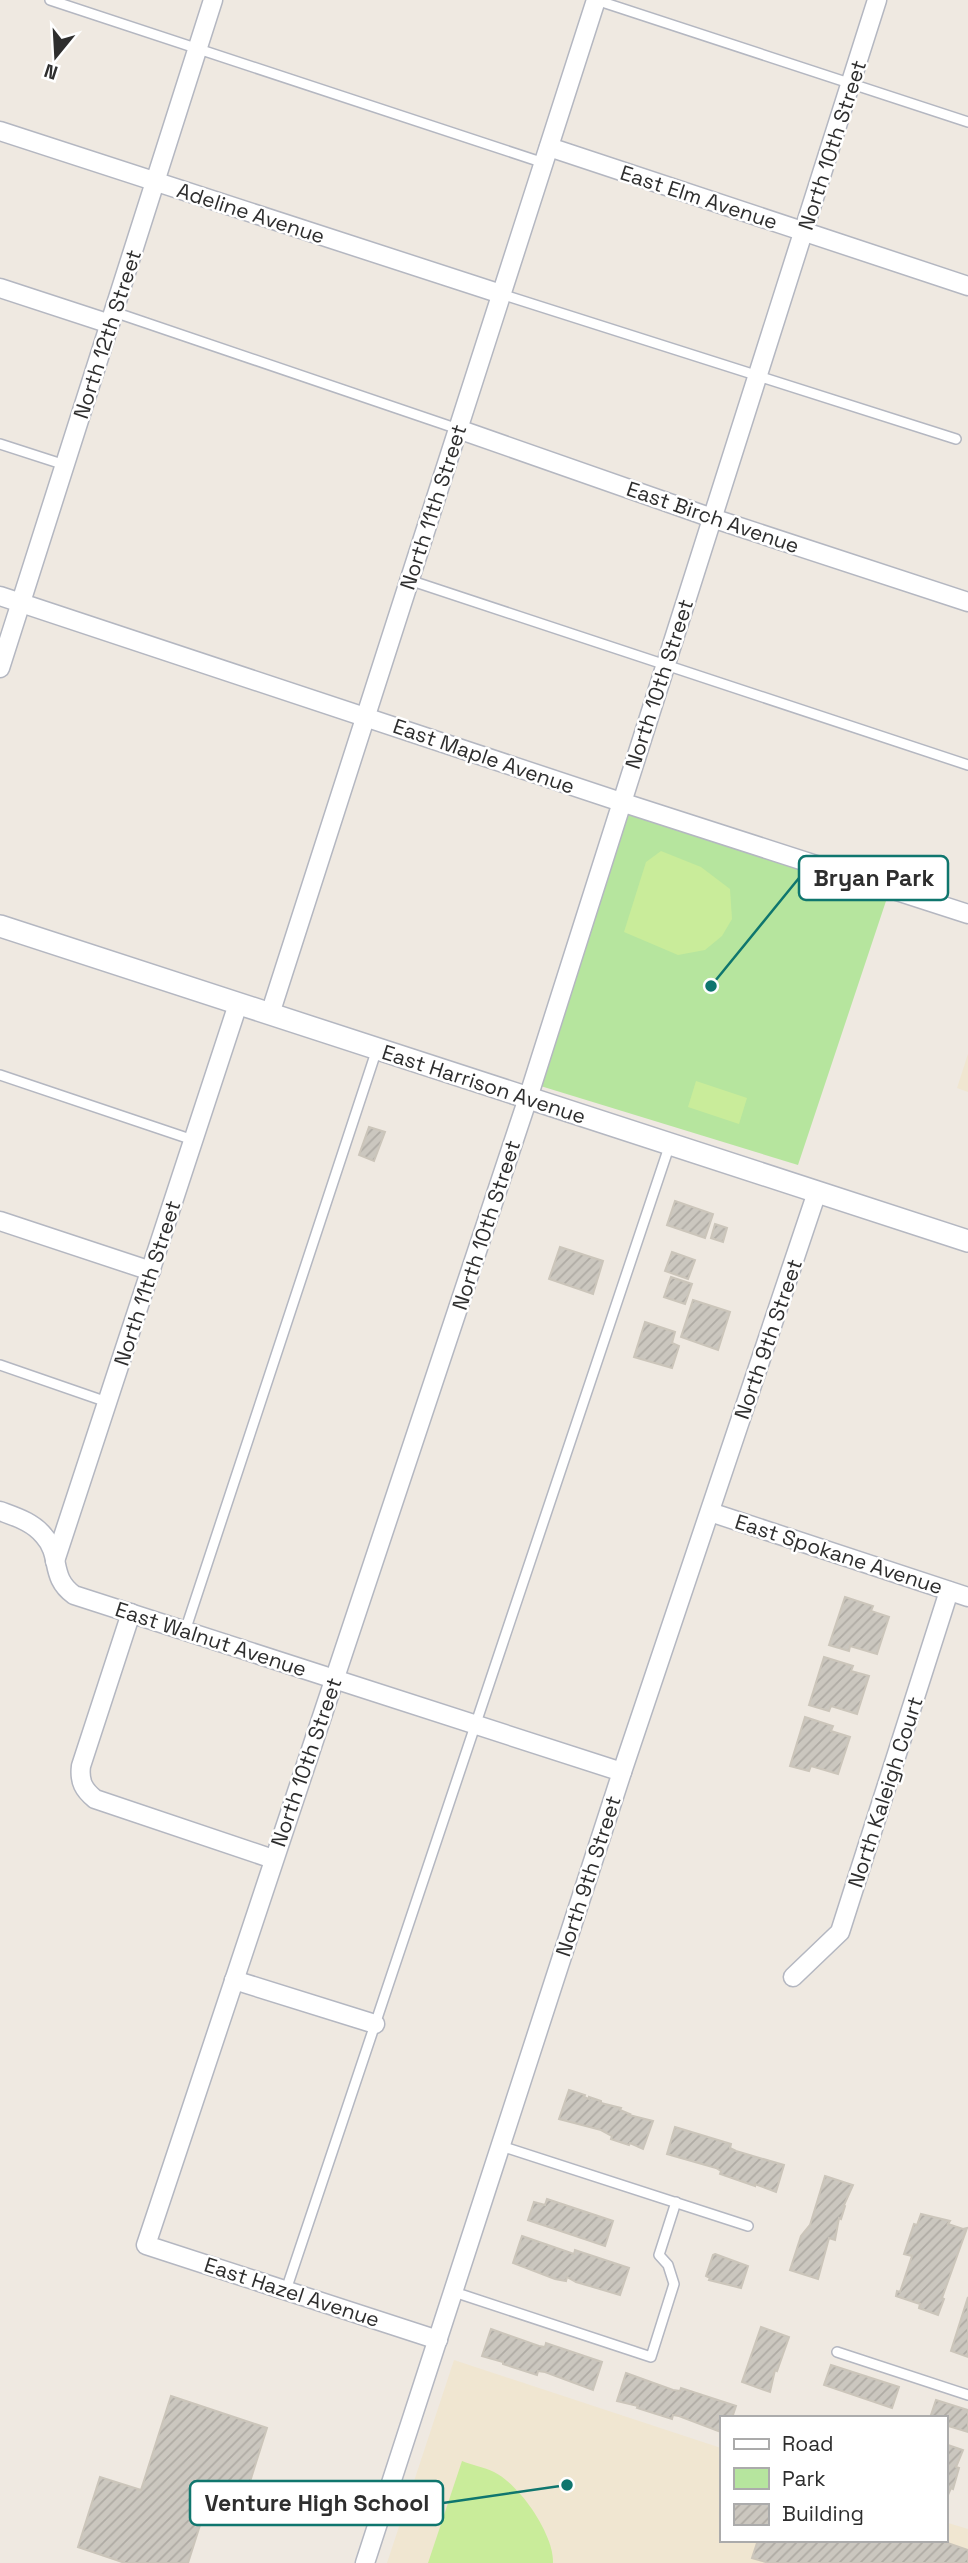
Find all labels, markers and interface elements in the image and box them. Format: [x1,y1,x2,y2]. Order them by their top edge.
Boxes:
north arrow [21,21,91,91]
street label: North 10th Street [792,57,872,233]
text: N [41,58,61,86]
street label: East Elm Avenue [617,159,781,235]
street label: Adeline Avenue [174,176,328,250]
street label: North 12th Street [67,246,147,422]
street label: North 11th Street [394,421,472,593]
street label: East Birch Avenue [623,475,803,559]
street label: North 10th Street [619,596,699,772]
street label: East Maple Avenue [390,712,578,800]
callout: Bryan Park [799,856,948,900]
text: Bryan Park [814,863,934,893]
street label: East Harrison Avenue [379,1038,589,1130]
street label: North 10th Street [446,1137,526,1313]
street label: North 11th Street [108,1197,186,1369]
street label: North 9th Street [728,1255,808,1423]
street label: East Spokane Avenue [732,1508,946,1600]
street label: East Walnut Avenue [112,1595,310,1683]
street label: North 10th Street [264,1674,348,1850]
street label: North Kaleigh Court [841,1693,929,1891]
street label: North 9th Street [549,1792,627,1960]
street label: East Hazel Avenue [201,2251,383,2333]
legend [720,2416,947,2542]
text: Road [782,2430,834,2457]
text: Park [782,2465,826,2492]
callout: Venture High School [190,2481,443,2525]
text: Venture High School [205,2488,429,2518]
text: Building [782,2500,864,2527]

